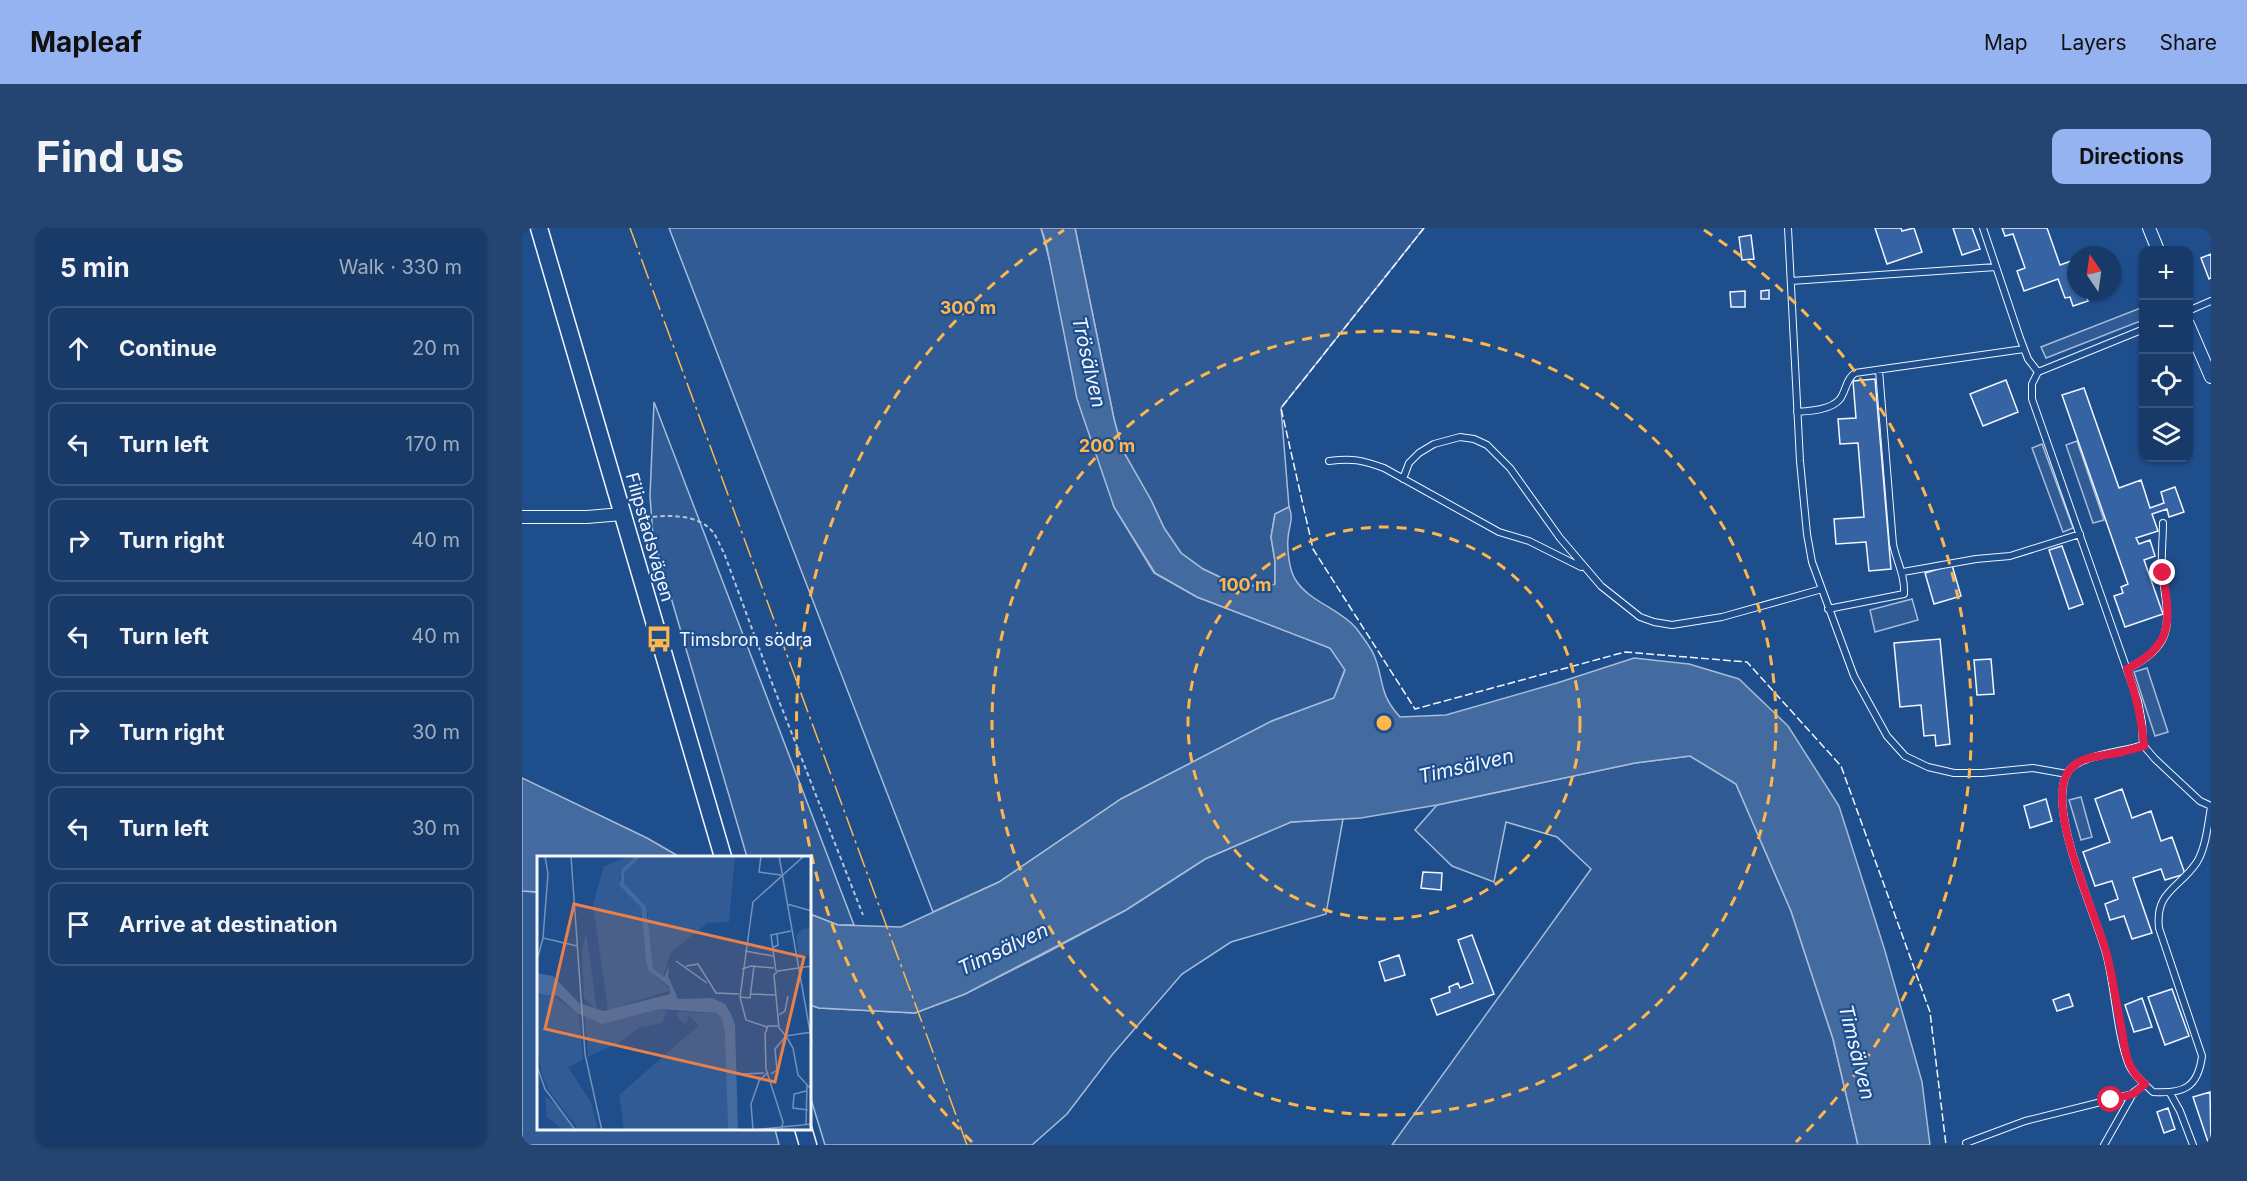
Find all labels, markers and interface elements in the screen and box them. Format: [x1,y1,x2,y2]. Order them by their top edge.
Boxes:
text: Mapleaf [30,25,142,59]
text: Map [1984,30,2028,55]
text: Layers [2061,30,2127,55]
text: Share [2160,30,2217,55]
button: Directions [2052,129,2211,184]
text: Find us [36,131,184,182]
north arrow [2067,246,2121,300]
map controls [2139,246,2193,462]
button: + [2139,246,2193,300]
text: 5 min [60,252,130,283]
text: Walk · 330 m [339,255,462,279]
text: 300 m [940,297,996,318]
button: − [2139,300,2193,354]
water label: Trösälven [1067,314,1111,410]
icon: ahead [62,332,95,365]
text: Continue [119,335,217,361]
text: 20 m [412,336,460,360]
button: locate [2139,354,2193,408]
button: layers [2139,408,2193,462]
icon: left [62,428,95,461]
text: Turn left [119,431,209,457]
text: 170 m [405,432,460,456]
text: 200 m [1079,435,1135,456]
street label: Filipstadsvägen [622,470,678,604]
icon: right [62,524,95,557]
text: Turn right [119,527,225,553]
text: 40 m [411,528,460,552]
route end [2149,559,2175,585]
text: 100 m [1219,574,1271,595]
icon: left [62,620,95,653]
text: Turn left [119,623,209,649]
text: 40 m [411,624,460,648]
bus stop icon: Timsbron södra [644,624,674,654]
place label: Timsbron södra [679,629,812,650]
centre of rings [1374,713,1394,733]
icon: right [62,716,95,749]
text: Turn right [119,719,225,745]
text: 30 m [412,720,460,744]
water label: Timsälven [1416,743,1516,789]
icon: left [62,812,95,845]
text: Turn left [119,815,209,841]
text: 30 m [412,816,460,840]
inset map [537,856,812,1130]
icon: arrive [62,908,95,941]
text: Arrive at destination [119,911,338,937]
water label: Timsälven [954,918,1052,980]
water label: Timsälven [1834,1002,1880,1102]
route start [2097,1086,2123,1112]

